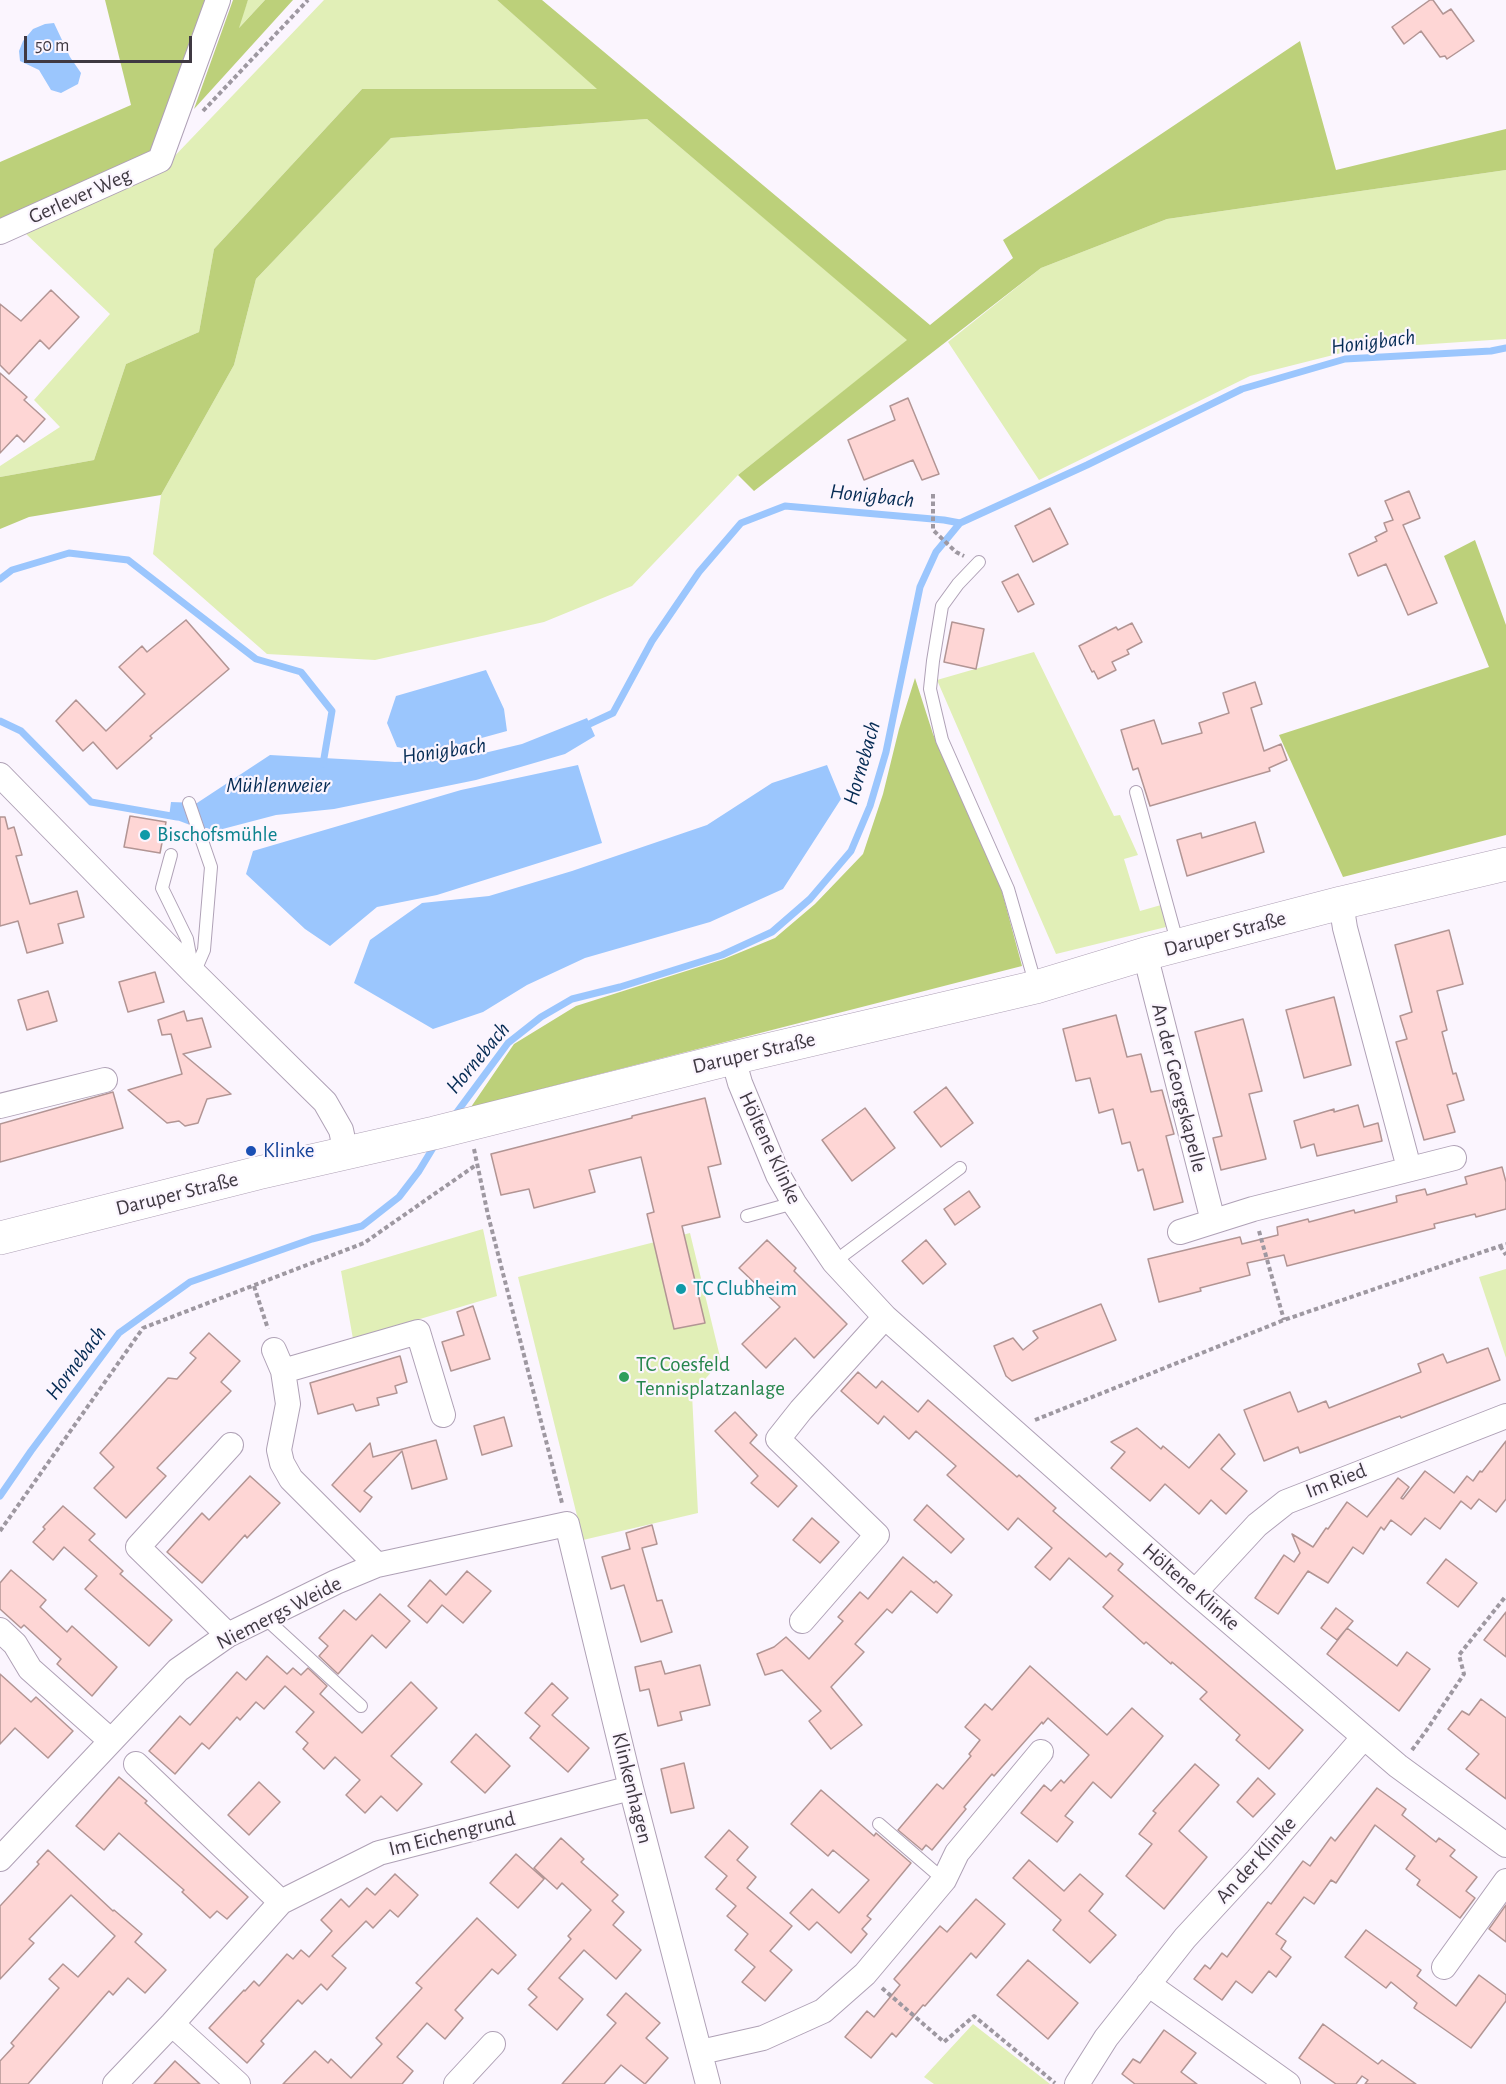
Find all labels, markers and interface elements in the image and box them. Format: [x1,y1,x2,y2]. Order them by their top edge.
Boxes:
scale bar [27,24,195,62]
text: 50 m [35,37,69,55]
street label: Gerlever Weg [25,162,135,230]
water label: Honigbach [1329,324,1417,360]
water label: Honigbach [828,478,916,514]
water label: Hornebach [837,718,887,808]
water label: Honigbach [400,732,488,770]
water label: Mühlenweier [226,772,330,798]
place label: Bischofsmühle [157,822,277,848]
marker: Bischofsmühle [138,828,152,842]
street label: Daruper Straße [1161,906,1289,962]
street label: An der Georgskapelle [1146,1001,1212,1175]
water label: Hornebach [440,1017,516,1099]
street label: Daruper Straße [690,1027,818,1079]
street label: Höltene Klinke [733,1088,807,1208]
place label: Klinke [263,1138,315,1164]
marker: Klinke [244,1144,258,1158]
street label: Daruper Straße [113,1167,241,1221]
place label: TC Clubheim [693,1276,797,1302]
marker: TC Clubheim [674,1282,688,1296]
water label: Hornebach [40,1321,112,1405]
place label: TC Coesfeld Tennisplatzanlage [636,1352,785,1402]
marker: TC Coesfeld Tennisplatzanlage [617,1370,631,1384]
street label: Im Ried [1302,1458,1370,1504]
street label: Höltene Klinke [1137,1538,1245,1636]
street label: Niemergs Weide [212,1571,346,1655]
street label: Klinkenhagen [606,1730,658,1846]
street label: Im Eichengrund [386,1806,518,1862]
street label: An der Klinke [1210,1811,1302,1909]

